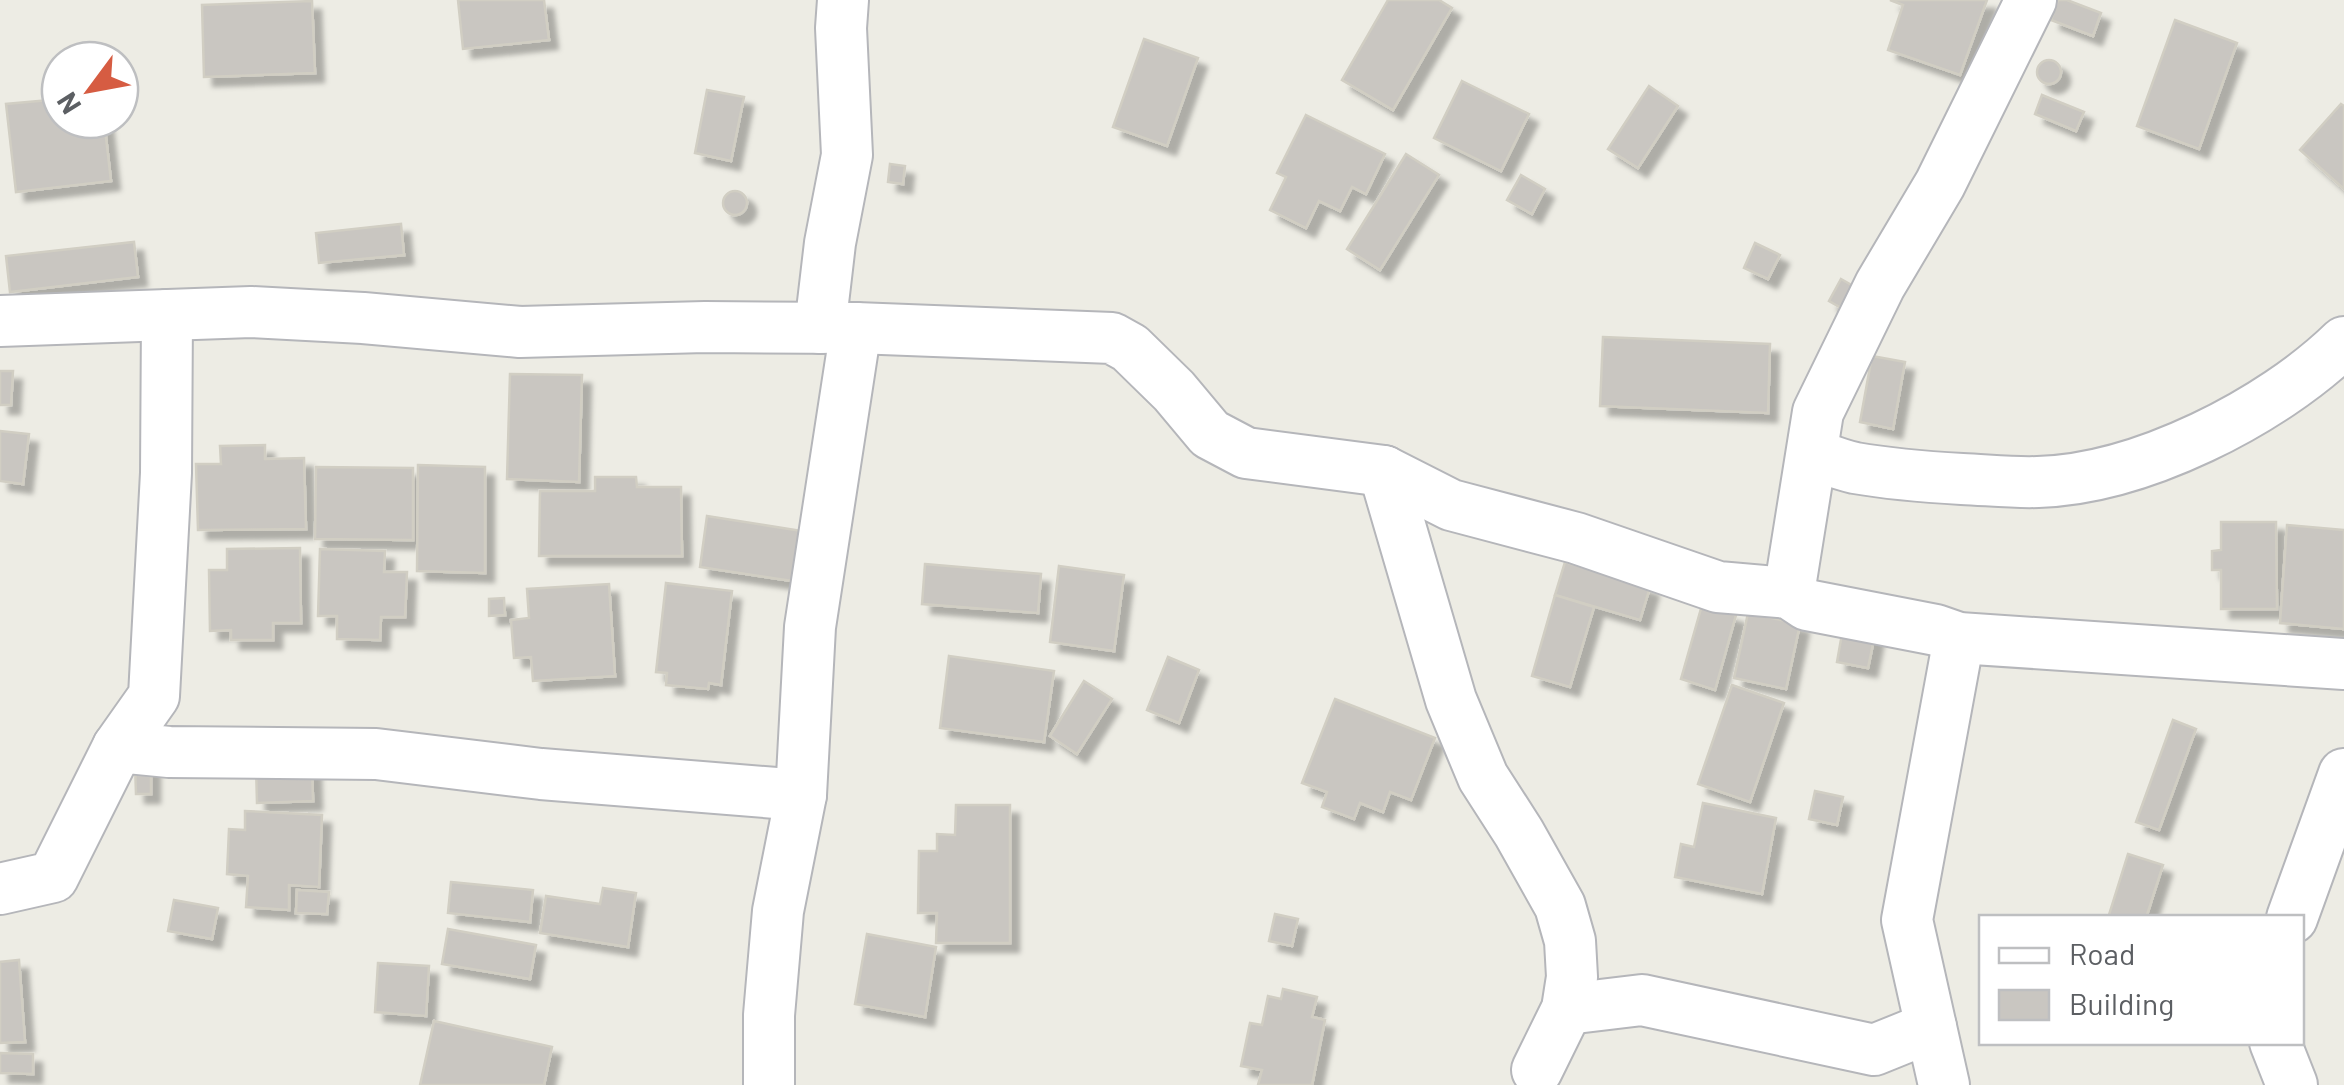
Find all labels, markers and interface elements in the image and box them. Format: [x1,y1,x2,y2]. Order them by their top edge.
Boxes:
north arrow [40,40,140,140]
text: N [49,87,87,121]
legend [1979,915,2304,1045]
text: Road [2069,935,2135,971]
text: Building [2069,985,2174,1021]

